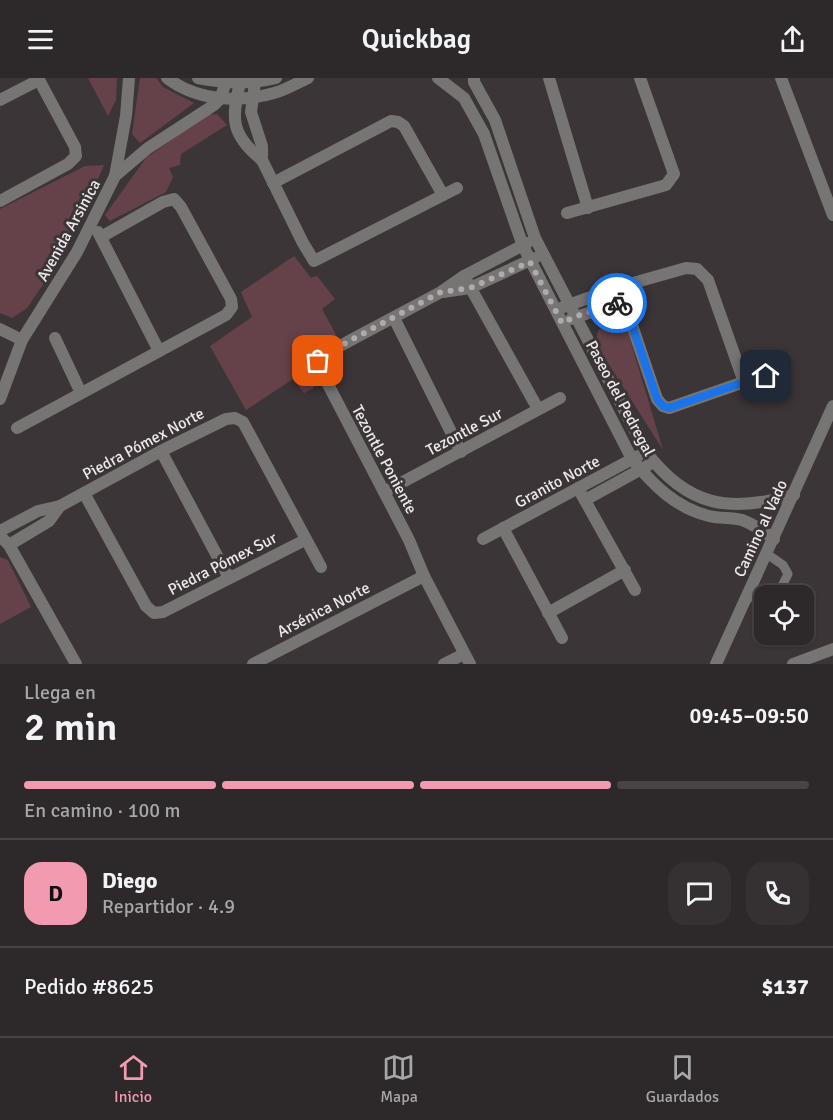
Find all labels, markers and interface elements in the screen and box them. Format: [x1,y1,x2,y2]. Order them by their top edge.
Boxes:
icon: menu [24,23,57,56]
text: Quickbag [362,23,471,56]
icon: share [776,23,809,56]
street label: Avenida Arsinica [33,176,105,285]
courier [587,273,647,333]
icon: bike [601,287,634,320]
pin [292,335,343,386]
street label: Paseo del Pedregal [581,337,659,460]
icon: bag [301,344,334,377]
pin [740,350,791,401]
icon: home [749,359,782,392]
street label: Tezontle Poniente [347,402,421,517]
street label: Piedra Pómex Norte [79,403,208,484]
street label: Tezontle Sur [423,403,506,460]
street label: Granito Norte [512,451,603,513]
street label: Camino al Vado [730,477,792,580]
street label: Piedra Pómex Sur [165,528,280,600]
street label: Arsénica Norte [274,578,373,642]
map controls [754,585,814,645]
button: locate [754,585,814,645]
text: Llega en [24,680,96,705]
text: 09:45–09:50 [690,702,809,729]
text: 2 min [24,703,117,751]
text: En camino · 100 m [24,798,181,823]
button: chat [668,862,731,925]
button: phone [746,862,809,925]
text: Diego [102,867,157,894]
text: D [48,880,63,907]
text: Repartidor · 4.9 [102,894,235,919]
text: Pedido #8625 [24,973,154,1000]
text: $137 [761,973,809,1000]
tab: Inicio [114,1051,152,1107]
tab: Mapa [380,1051,418,1107]
tab: Guardados [646,1051,719,1107]

